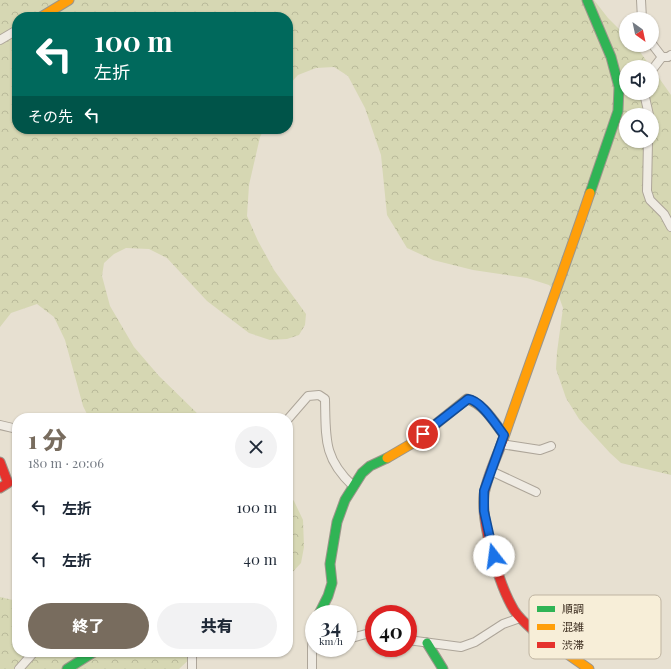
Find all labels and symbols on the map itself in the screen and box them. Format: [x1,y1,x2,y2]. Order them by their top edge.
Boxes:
north arrow [619,12,659,52]
pin [406,417,440,451]
position arrow [473,535,515,577]
legend [529,595,661,659]
text: 順調 [562,601,584,616]
speed limit sign: 40 [365,605,417,657]
text: 混雑 [562,619,584,634]
text: 渋滞 [562,637,584,652]

